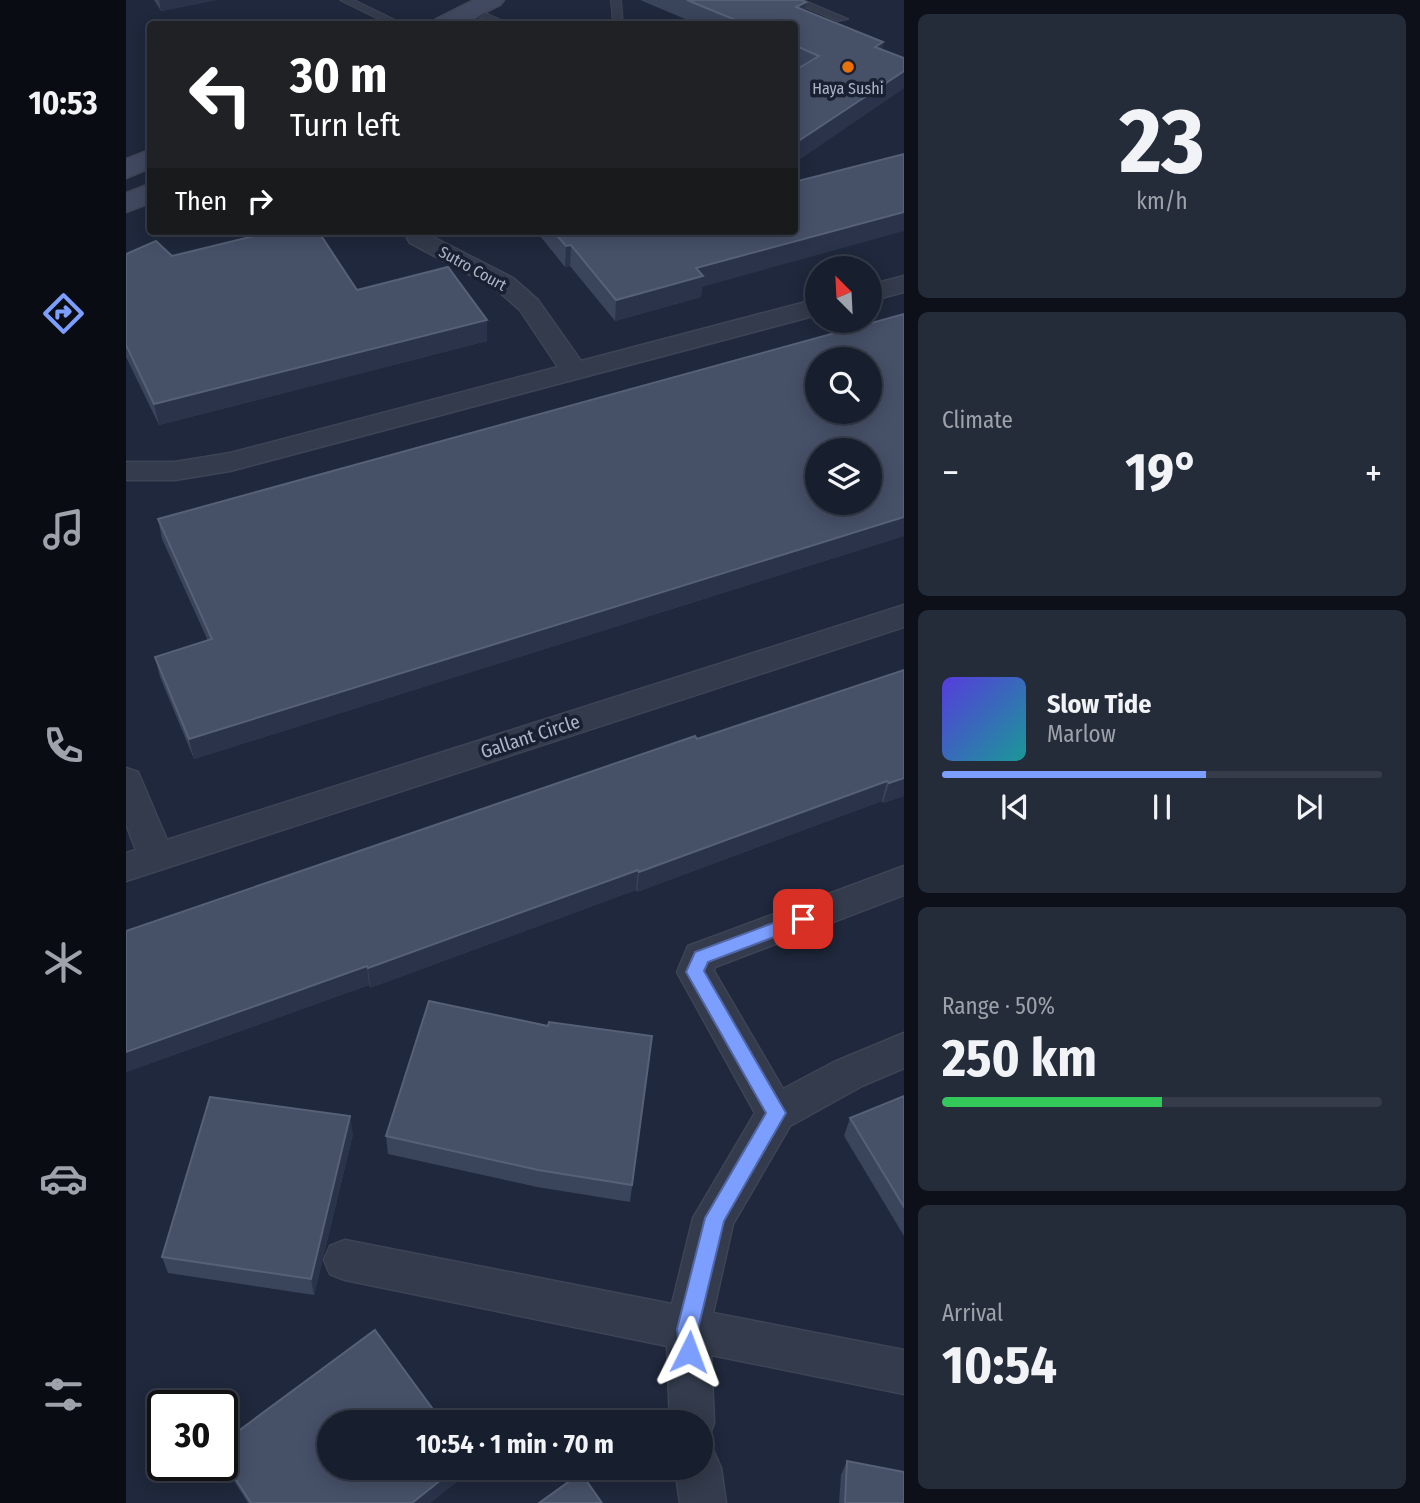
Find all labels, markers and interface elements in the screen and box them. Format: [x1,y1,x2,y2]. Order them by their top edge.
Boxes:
text: 30 m [290,46,388,105]
icon: left [175,49,266,140]
marker: Haya Sushi [840,59,856,75]
place label: Haya Sushi [812,79,884,98]
text: 10:53 [28,84,98,122]
text: 23 [1119,87,1205,196]
text: Turn left [290,106,400,144]
icon: right [241,182,279,220]
text: Then [175,186,227,217]
text: km/h [1136,187,1188,215]
street label: Sutro Court [436,242,511,295]
north arrow [805,256,882,332]
map controls [805,256,882,515]
icon: directions [39,289,88,338]
button: search [805,347,882,424]
text: Climate [942,406,1013,434]
button: layers [805,438,882,515]
text: 19° [1125,441,1199,504]
text: − [942,450,959,496]
text: + [1365,450,1382,496]
icon: music [39,505,88,554]
text: Slow Tide [1047,689,1151,720]
street label: Gallant Circle [478,710,583,763]
text: Marlow [1047,720,1116,748]
icon: phone [39,721,88,770]
icon: previous [996,788,1034,826]
icon: pause [1143,788,1181,826]
icon: next [1290,788,1328,826]
pin [773,889,833,949]
icon: arrive [784,900,822,938]
icon: climate [39,938,88,987]
text: Range · 50% [942,992,1055,1020]
text: 250 km [942,1027,1097,1090]
icon: car [39,1154,88,1203]
text: Arrival [942,1299,1003,1327]
position arrow [652,1315,726,1389]
text: 10:54 [942,1334,1057,1397]
icon: filters [39,1370,88,1419]
speed limit sign: 30 [147,1390,238,1481]
text: 10:54 · 1 min · 70 m [416,1429,614,1460]

